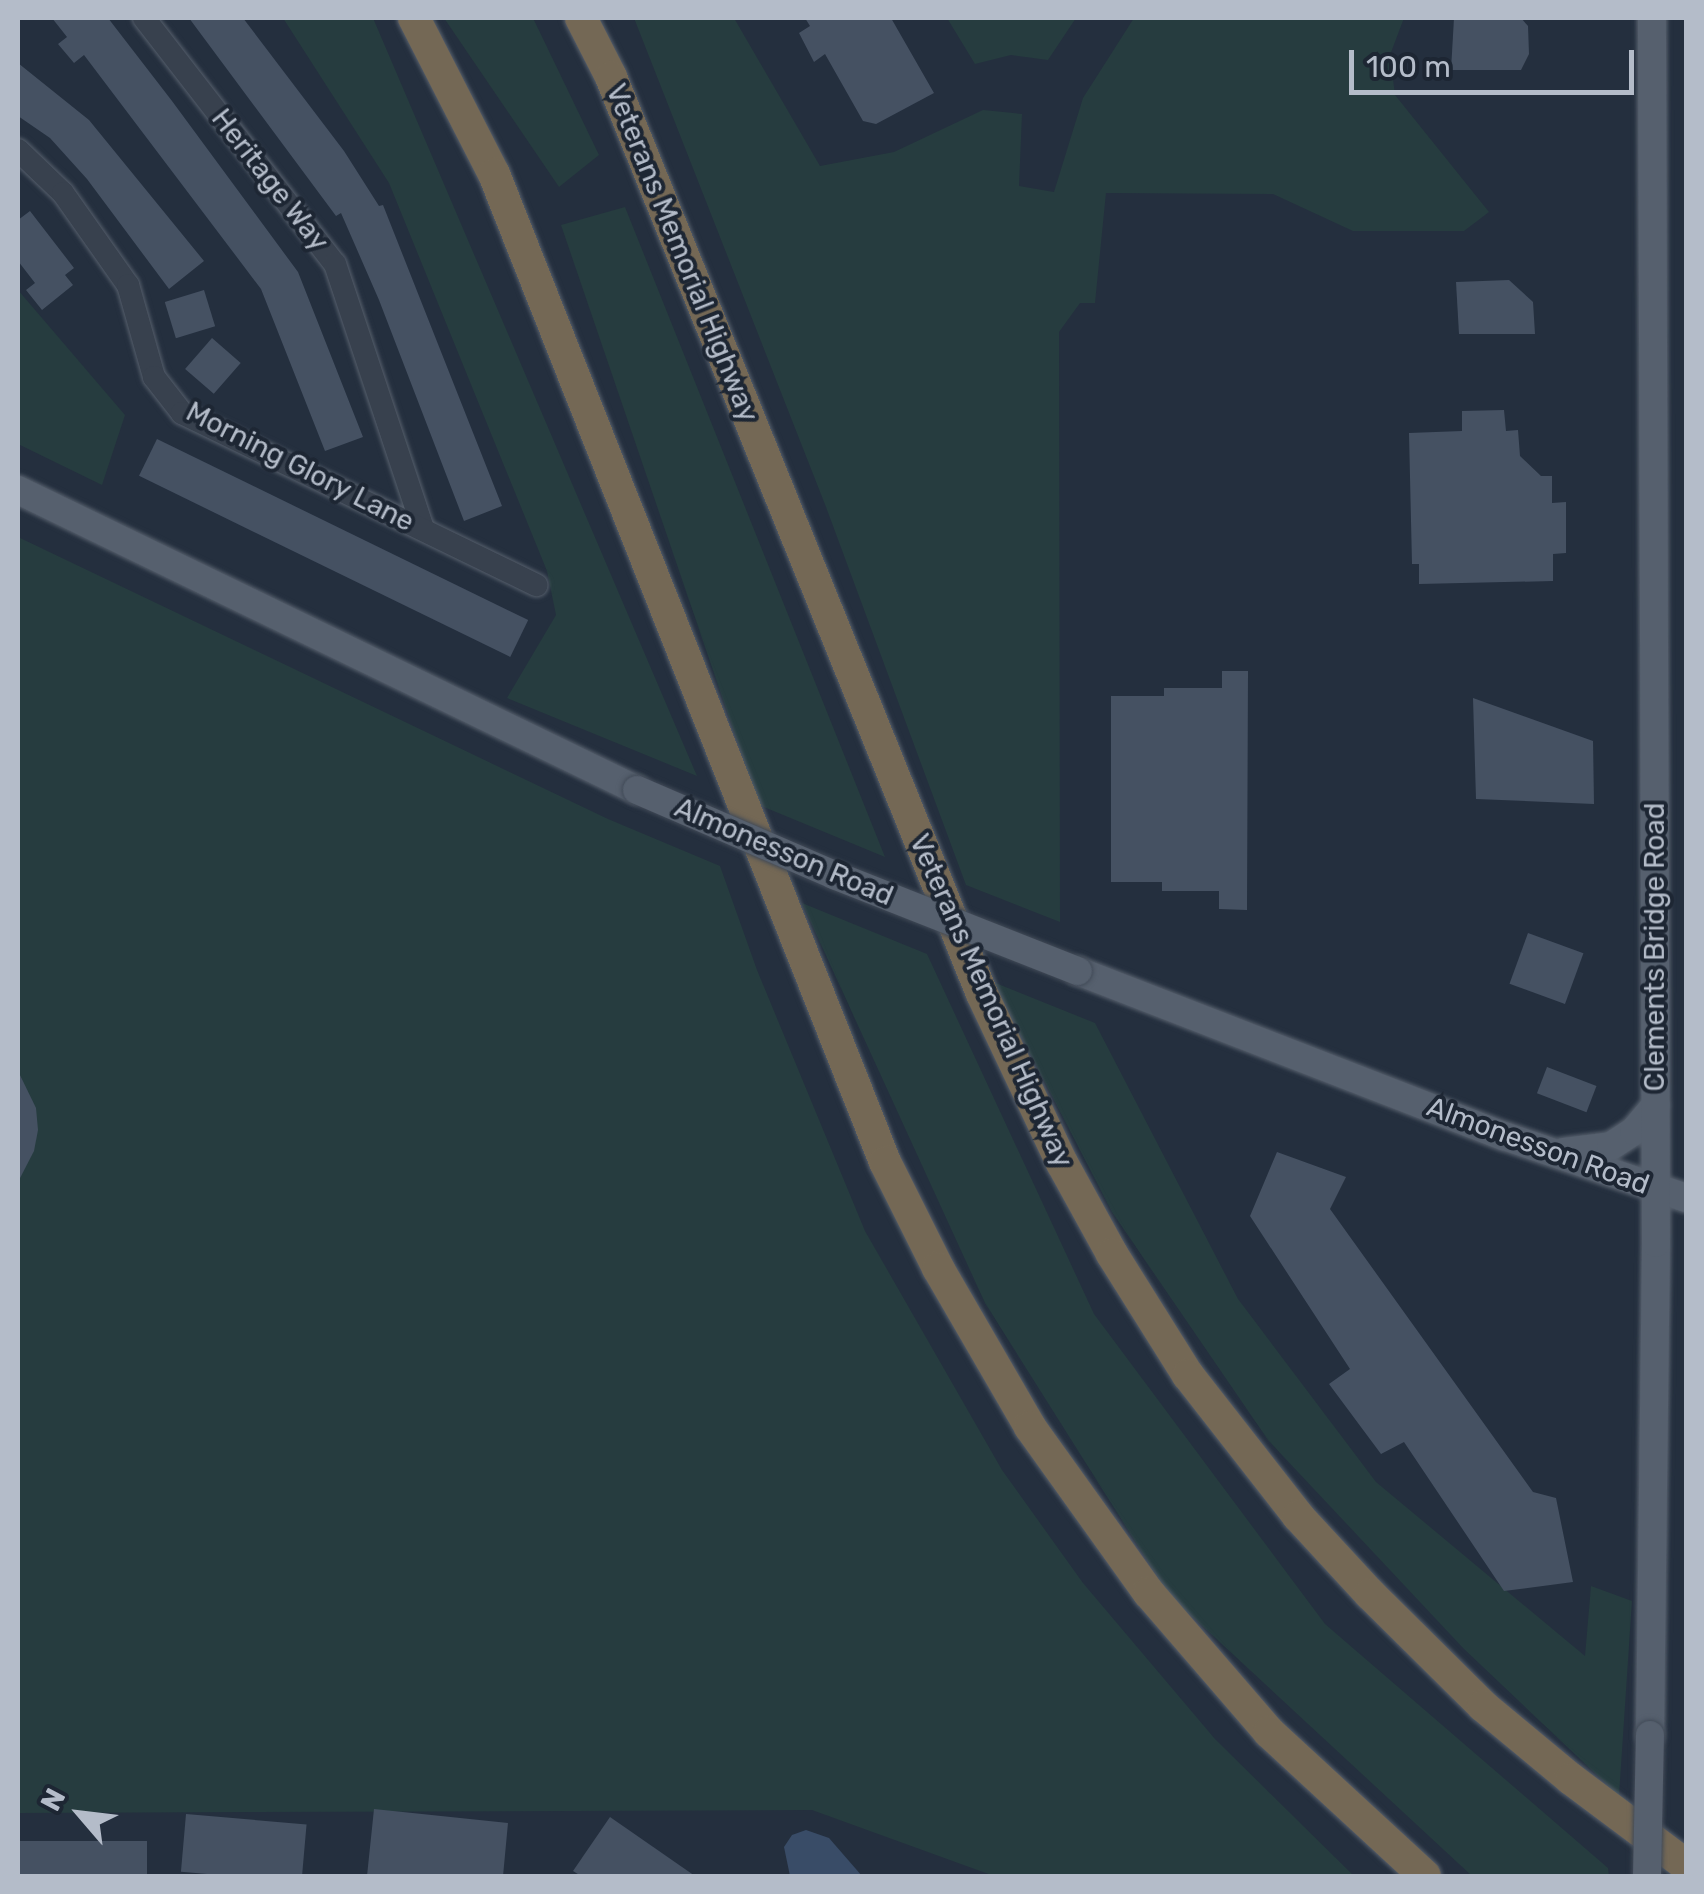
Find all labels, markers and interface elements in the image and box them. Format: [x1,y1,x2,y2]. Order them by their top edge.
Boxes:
scale bar [1354,30,1639,92]
text: 100 m [1366,49,1451,85]
street label: Veterans Memorial Highway [599,79,765,427]
street label: Heritage Way [204,102,336,258]
street label: Morning Glory Lane [180,395,420,539]
street label: Almonesson Road [670,791,898,913]
street label: Clements Bridge Road [1638,803,1672,1091]
street label: Veterans Memorial Highway [902,829,1080,1173]
street label: Almonesson Road [1422,1090,1654,1202]
north arrow [30,1764,130,1864]
text: N [34,1783,72,1816]

